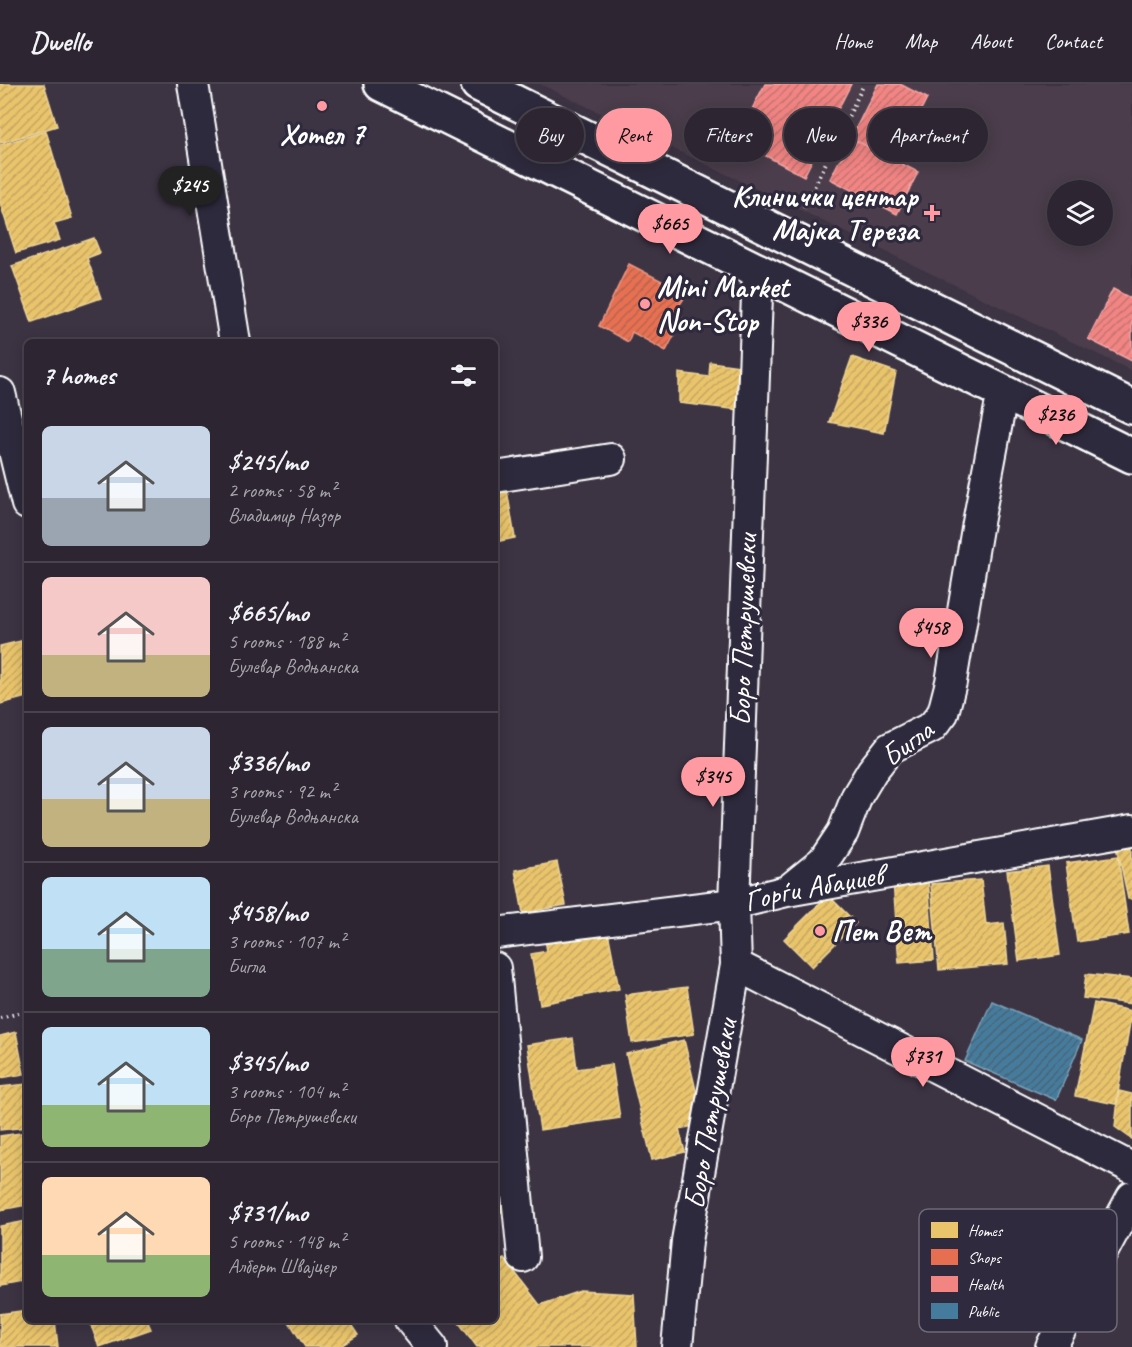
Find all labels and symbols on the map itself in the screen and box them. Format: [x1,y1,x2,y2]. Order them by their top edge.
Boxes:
marker: Хотел 7 [315,99,329,113]
place label: Хотел 7 [280,115,368,153]
pin: $245 [154,166,226,217]
place label: Клинички центар Мајка Тереза [732,177,921,249]
pin: $665 [634,204,706,255]
marker: Клинички центар Мајка Тереза [923,204,941,222]
place label: Mini Market Non-Stop [657,268,791,340]
marker: Mini Market Non-Stop [638,297,652,311]
pin: $336 [833,302,905,353]
pin: $236 [1020,395,1092,446]
street label: Боро Петрушевски [721,531,765,726]
pin: $458 [895,608,967,659]
street label: Бигла [873,710,942,775]
pin: $345 [677,757,749,808]
street label: Ѓорѓи Абаџиев [740,854,893,920]
place label: Пет Вет [832,912,932,950]
marker: Пет Вет [813,924,827,938]
street label: Боро Петрушевски [675,1014,746,1212]
pin: $731 [887,1037,959,1088]
legend [919,1209,1117,1332]
text: Homes [968,1221,1004,1241]
text: Shops [968,1248,1002,1268]
text: Health [968,1275,1005,1295]
text: Public [968,1302,1000,1322]

